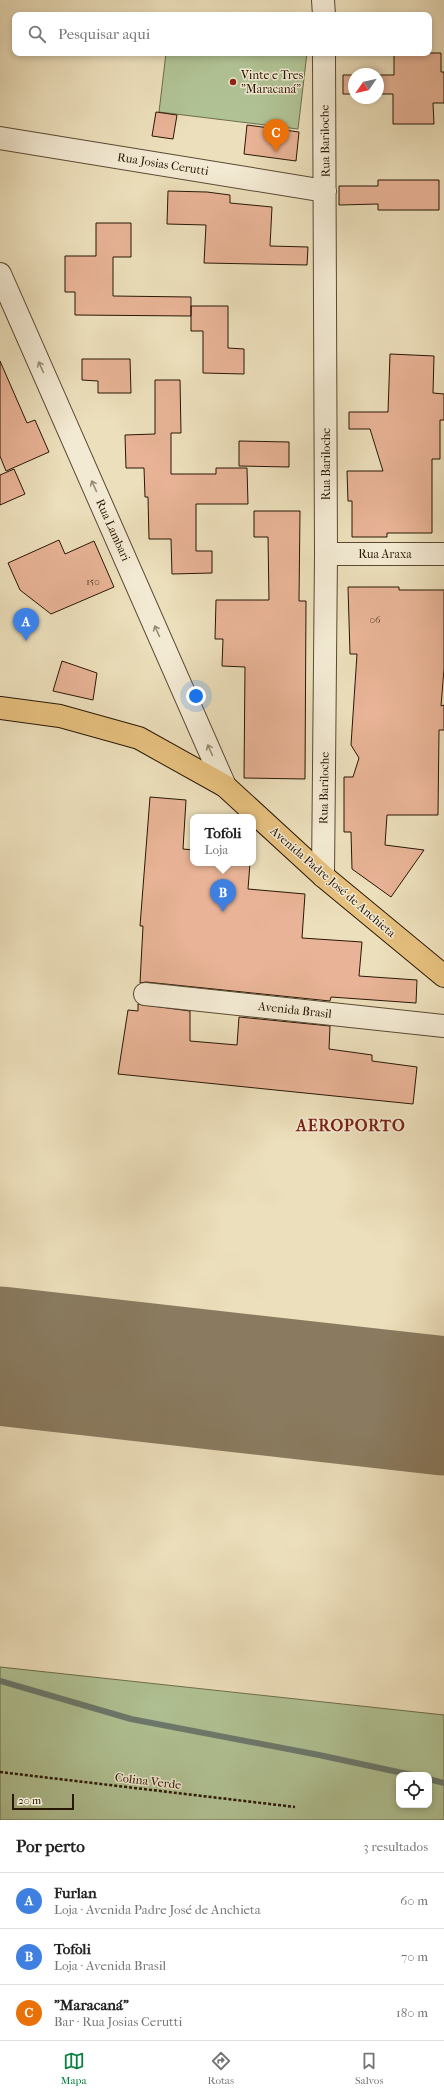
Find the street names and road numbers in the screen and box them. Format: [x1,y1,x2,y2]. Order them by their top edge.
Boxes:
street label: Rua Bariloche [317,105,333,177]
street label: Rua Josias Cerutti [116,150,210,178]
street label: Rua Bariloche [319,428,333,500]
street label: Rua Lambari [93,497,133,564]
street label: Rua Araxa [358,547,412,561]
street label: Rua Bariloche [316,752,332,824]
street label: Avenida Padre José de Anchieta [267,823,399,940]
street label: Avenida Brasil [256,999,333,1021]
street label: Colina Verde [114,1770,182,1792]

